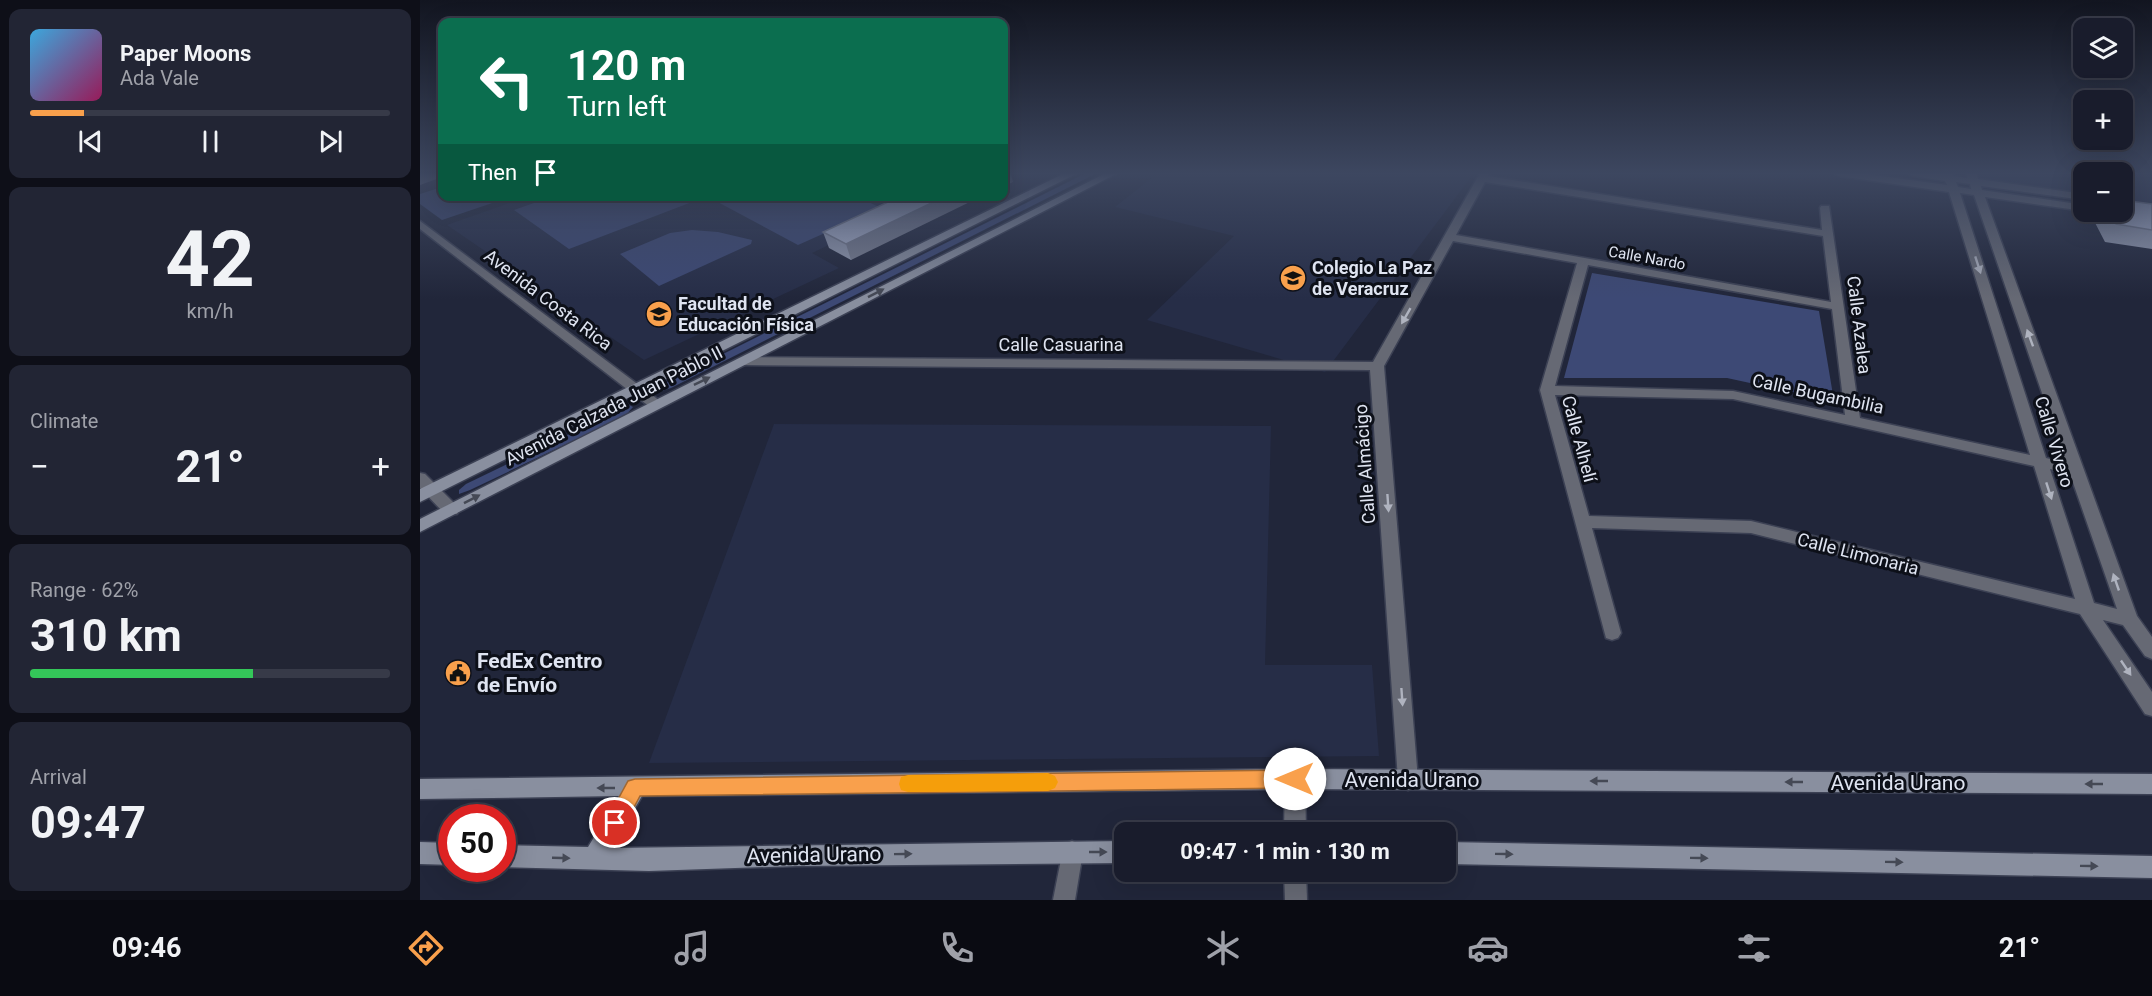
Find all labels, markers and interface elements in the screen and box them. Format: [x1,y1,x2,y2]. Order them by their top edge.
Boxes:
map controls [2073,18,2133,222]
button: layers [2073,18,2133,78]
text: Paper Moons [120,41,251,66]
text: 120 m [567,41,686,90]
icon: left [468,42,546,120]
text: Ada Vale [120,66,199,90]
button: + [2073,90,2133,150]
text: Turn left [567,91,667,123]
icon: previous [74,125,107,158]
icon: pause [194,125,227,158]
icon: next [314,125,347,158]
icon: arrive [529,156,562,189]
text: Then [468,160,517,185]
button: − [2073,162,2133,222]
text: 42 [165,214,255,305]
street label: Calle Nardo [1607,242,1687,274]
street label: Avenida Costa Rica [480,245,616,354]
one-way arrow [1974,256,1983,274]
place label: Colegio La Paz de Veracruz [1312,257,1432,299]
school or university icon: Colegio La Paz de Veracruz [1278,263,1308,293]
street label: Calle Azalea [1843,275,1876,375]
one-way arrow [867,289,884,298]
place label: Facultad de Educación Física [678,293,814,335]
text: km/h [187,299,233,323]
school or university icon: Facultad de Educación Física [644,299,674,329]
one-way arrow [1401,308,1411,325]
one-way arrow [2024,329,2034,347]
street label: Calle Casuarina [999,334,1124,355]
street label: Avenida Calzada Juan Pablo II [502,341,726,470]
street label: Calle Bugambilia [1750,369,1886,418]
one-way arrow [693,377,710,386]
street label: Calle Alhelí [1558,393,1601,485]
street label: Calle Vivero [2031,394,2078,490]
street label: Calle Almácigo [1350,403,1379,525]
text: Climate [30,409,98,433]
text: 21° [175,440,245,493]
text: − [30,447,49,486]
text: + [371,447,390,486]
one-way arrow [2045,482,2054,500]
one-way arrow [1383,493,1392,512]
one-way arrow [464,494,481,504]
street label: Calle Limonaria [1795,528,1921,579]
one-way arrow [2110,572,2120,590]
text: Range · 62% [30,578,138,602]
text: 310 km [30,609,182,662]
place label: FedEx Centro de Envío [477,649,603,697]
public building icon: FedEx Centro de Envío [443,658,473,688]
one-way arrow [2120,660,2132,676]
one-way arrow [1397,688,1407,707]
position arrow [1263,747,1327,811]
text: Arrival [30,765,87,789]
street label: Avenida Urano [1345,768,1479,792]
street label: Avenida Urano [1831,771,1965,795]
one-way arrow [1589,776,1608,786]
one-way arrow [1784,777,1803,787]
one-way arrow [2084,779,2103,788]
one-way arrow [596,783,615,793]
text: 09:47 [30,796,146,849]
pin [589,797,640,848]
speed limit sign: 50 [438,804,516,882]
icon: arrive [598,806,631,839]
text: 09:47 · 1 min · 130 m [1180,839,1390,864]
street label: Avenida Urano [746,842,882,868]
one-way arrow [1088,847,1107,857]
one-way arrow [893,849,912,859]
one-way arrow [1495,849,1514,859]
one-way arrow [551,853,570,862]
one-way arrow [1690,853,1709,863]
one-way arrow [1885,857,1904,867]
one-way arrow [2080,861,2099,871]
icon: directions [405,927,447,969]
icon: music [671,927,713,969]
icon: phone [936,927,978,969]
icon: climate [1202,927,1244,969]
icon: car [1467,927,1509,969]
icon: filters [1733,927,1775,969]
text: 09:46 [112,932,181,964]
text: 21° [1999,932,2040,964]

